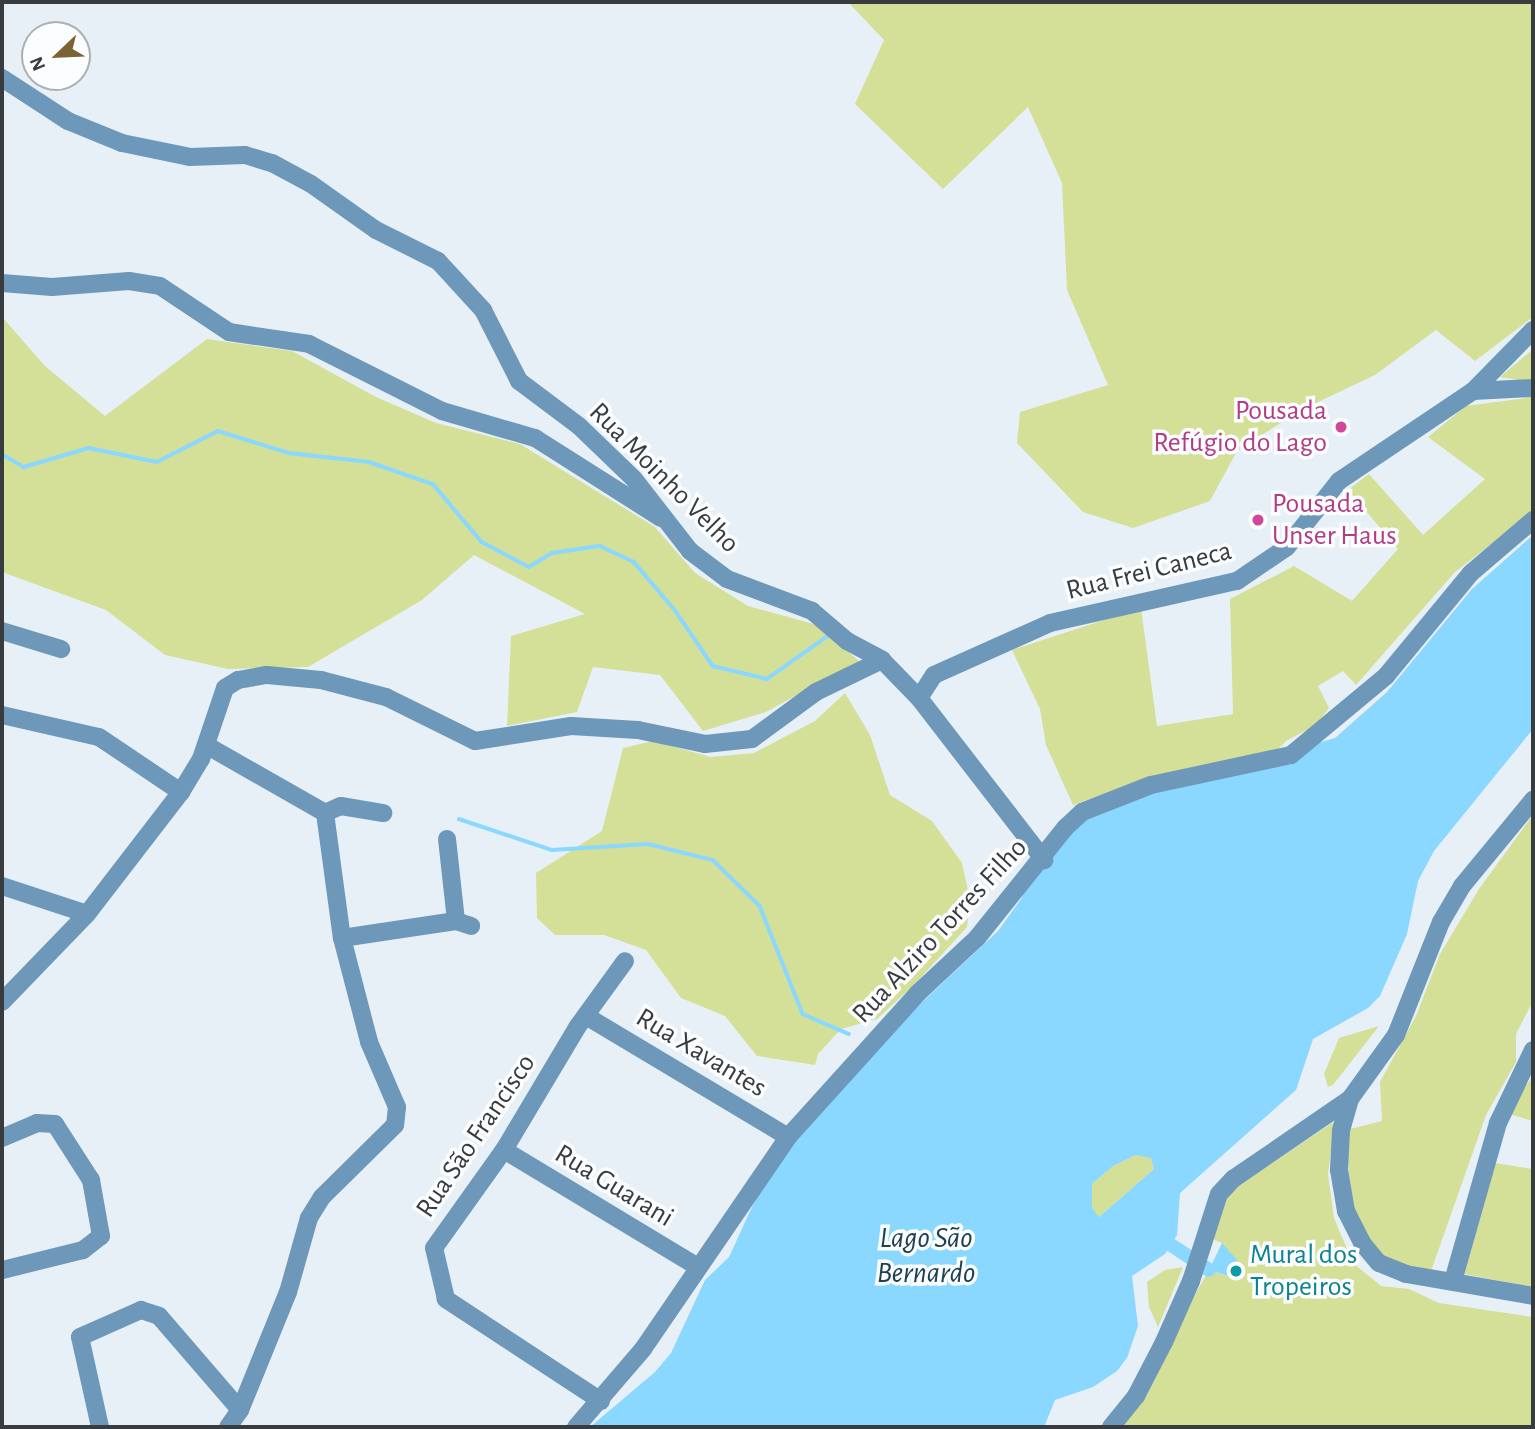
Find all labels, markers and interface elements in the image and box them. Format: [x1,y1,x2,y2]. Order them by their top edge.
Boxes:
north arrow [21,21,91,91]
text: N [27,54,49,73]
place label: Pousada Refúgio do Lago [1153,394,1327,460]
street label: Rua Moinho Velho [582,396,746,560]
marker: Pousada Refúgio do Lago [1333,419,1349,435]
place label: Pousada Unser Haus [1272,487,1397,553]
marker: Pousada Unser Haus [1250,512,1266,528]
street label: Rua Frei Caneca [1063,534,1235,608]
street label: Rua Alziro Torres Filho [846,831,1034,1031]
street label: Rua Xavantes [630,1001,772,1105]
street label: Rua São Francisco [409,1048,543,1224]
street label: Rua Guarani [549,1137,679,1235]
water label: Lago São Bernardo [877,1220,975,1290]
place label: Mural dos Tropeiros [1250,1238,1357,1304]
marker: Mural dos Tropeiros [1228,1263,1244,1279]

